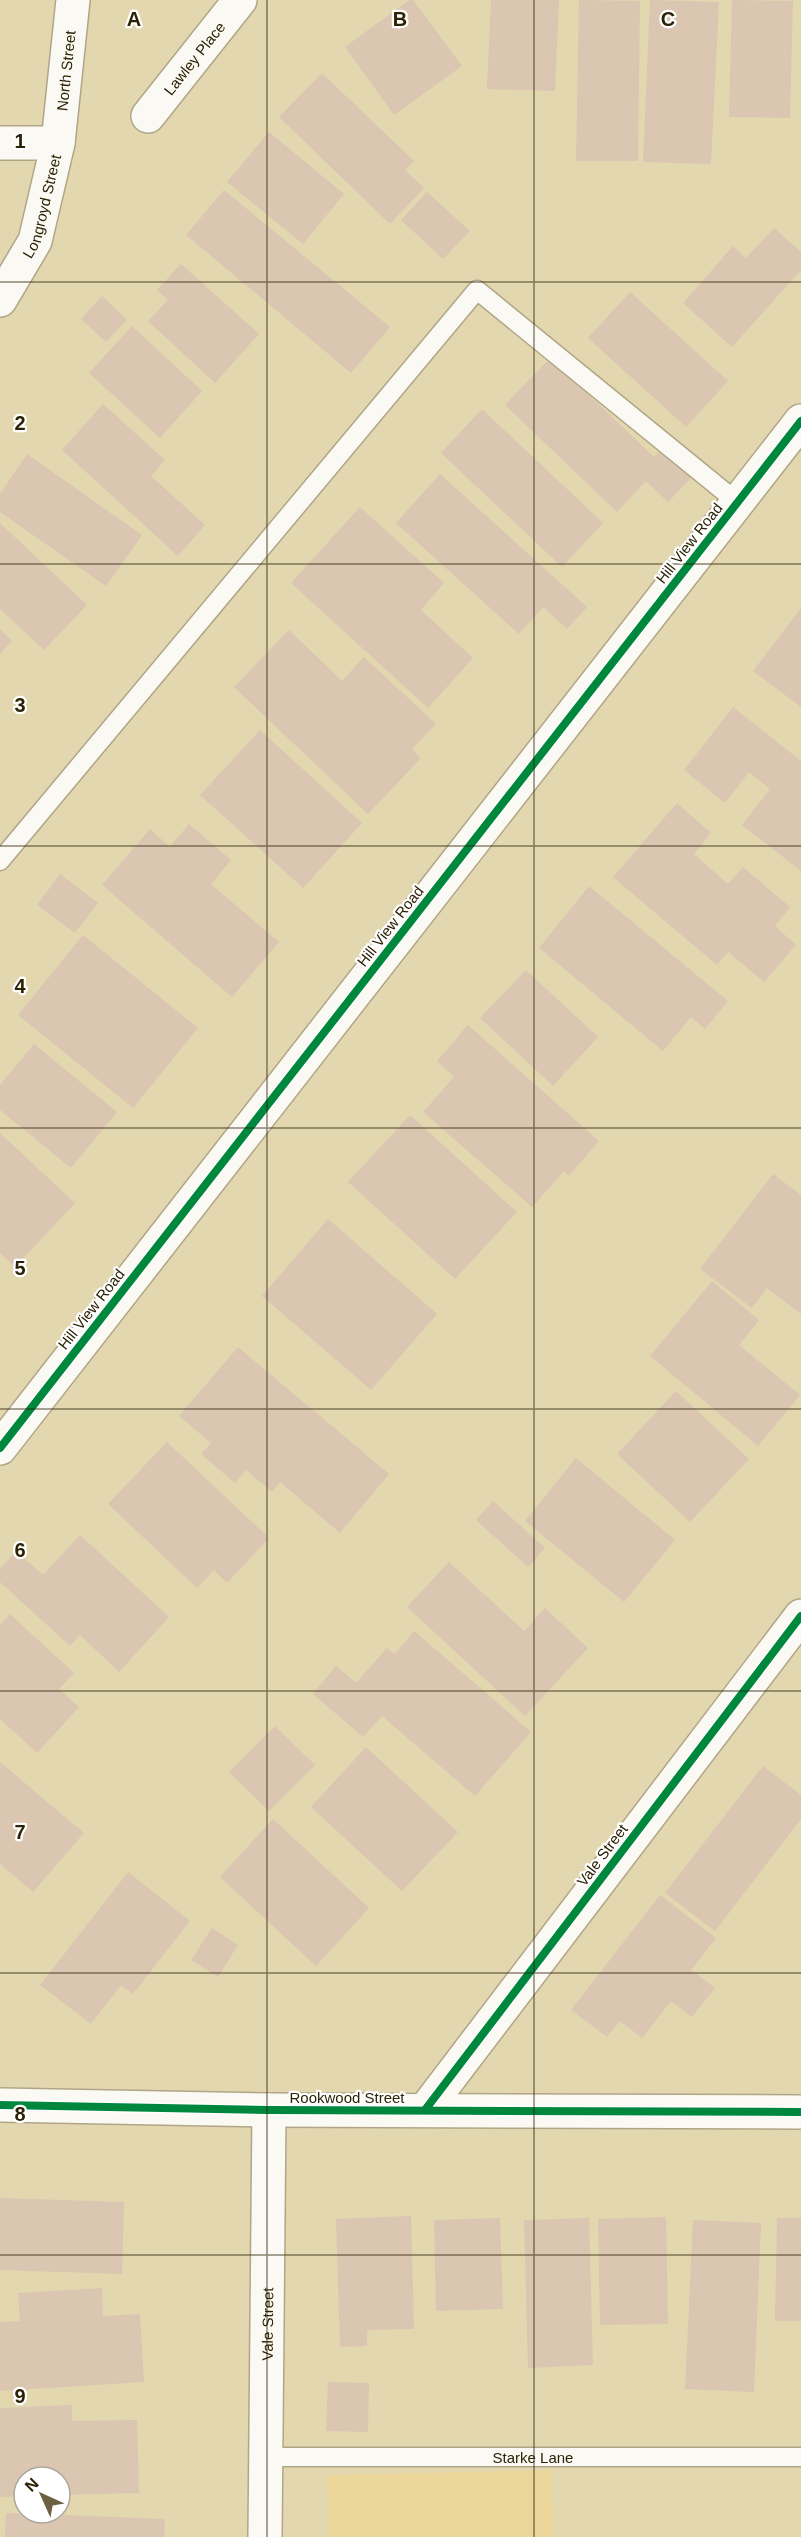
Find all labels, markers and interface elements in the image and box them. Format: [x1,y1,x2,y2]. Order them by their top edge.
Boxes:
text: A [127,8,141,30]
text: B [393,8,407,30]
text: C [661,8,675,30]
street label: Lawley Place [160,18,228,98]
street label: North Street [53,29,78,112]
text: 1 [14,130,26,152]
street label: Longroyd Street [19,152,64,261]
text: 2 [14,412,26,434]
street label: Hill View Road [652,499,726,587]
text: 3 [14,694,26,716]
street label: Hill View Road [353,882,427,970]
text: 4 [14,975,26,997]
text: 5 [14,1257,26,1279]
street label: Hill View Road [54,1265,128,1353]
text: 6 [14,1539,26,1561]
street label: Vale Street [573,1820,631,1889]
text: 7 [14,1821,26,1843]
street label: Rookwood Street [289,2089,405,2106]
text: 8 [14,2103,26,2125]
street label: Vale Street [258,2287,276,2361]
text: 9 [14,2385,26,2407]
street label: Starke Lane [493,2449,573,2466]
north arrow [12,2465,72,2525]
text: N [22,2475,42,2495]

